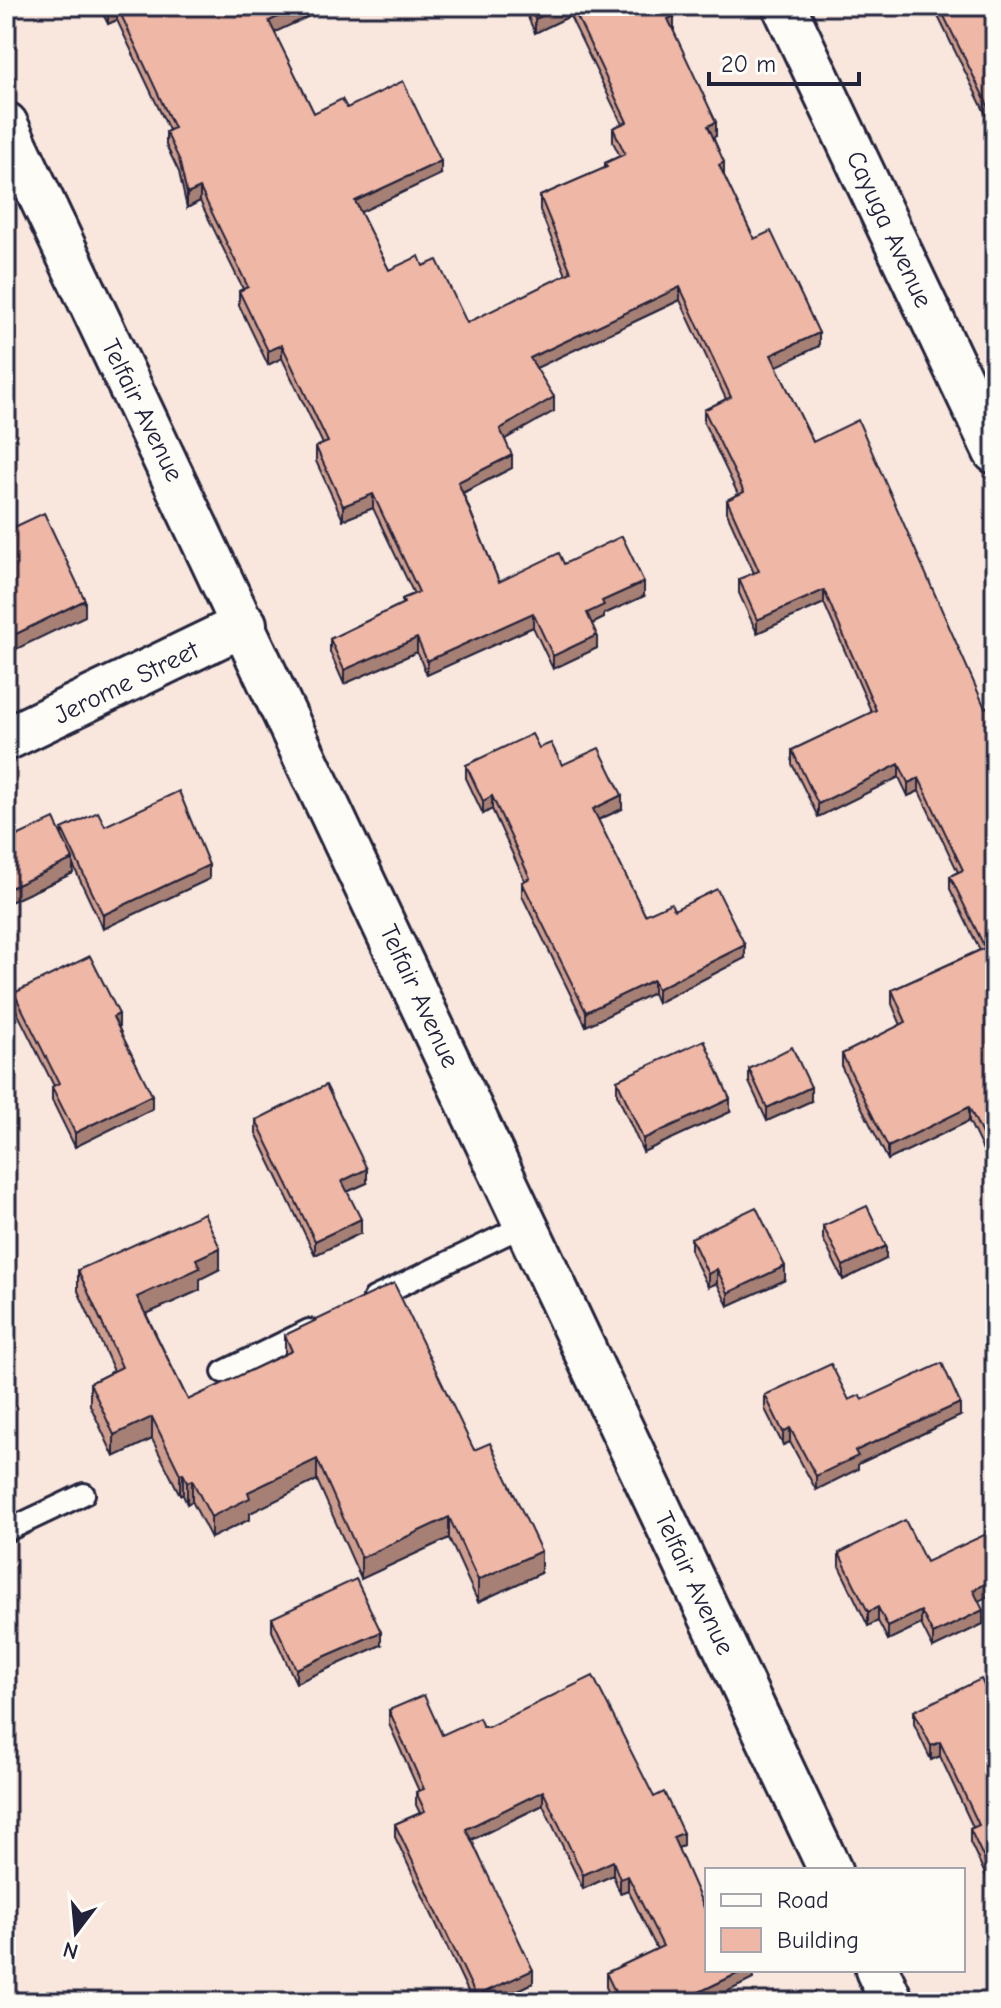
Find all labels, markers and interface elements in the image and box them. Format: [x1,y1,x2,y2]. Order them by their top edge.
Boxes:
scale bar [709,36,859,86]
text: 20 m [721,50,776,78]
street label: Cayuga Avenue [840,146,938,313]
street label: Telfair Avenue [95,334,189,486]
street label: Jerome Street [49,634,205,731]
street label: Telfair Avenue [373,920,465,1073]
street label: Telfair Avenue [648,1507,740,1660]
legend [705,1868,965,1972]
text: Road [777,1886,829,1914]
north arrow [36,1892,116,1972]
text: Building [777,1926,859,1954]
text: N [60,1936,81,1965]

